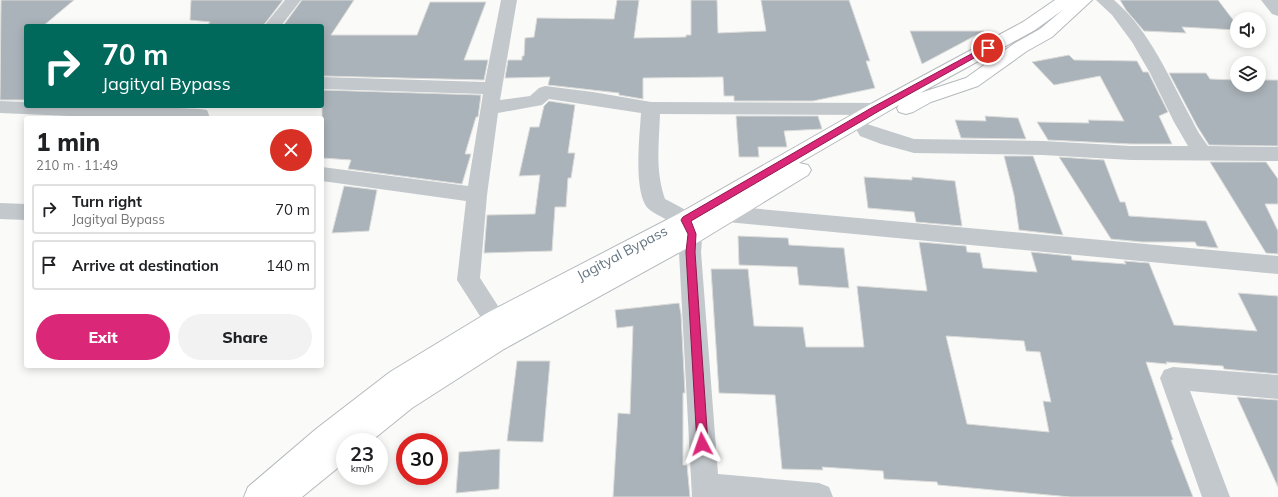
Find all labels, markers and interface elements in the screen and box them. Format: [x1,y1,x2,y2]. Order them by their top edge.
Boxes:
map controls [1230,12,1266,92]
button: sound [1230,12,1266,48]
pin [971,31,1005,65]
text: 70 m [102,37,168,72]
icon: arrive [977,37,999,59]
icon: right [36,40,88,92]
button: layers [1230,56,1266,92]
text: Jagityal Bypass [102,72,231,95]
text: 1 min [36,127,100,157]
button: close [270,129,312,171]
text: 210 m · 11:49 [36,157,118,173]
text: Turn right [72,192,142,211]
icon: right [38,198,60,220]
text: 70 m [275,200,310,219]
text: Jagityal Bypass [72,211,165,227]
street label: Jagityal Bypass [574,222,670,284]
icon: arrive [38,254,60,276]
text: Arrive at destination [72,256,219,275]
text: 140 m [266,256,310,275]
button: Exit [36,314,170,360]
button: Share [178,314,312,360]
position arrow [681,423,723,465]
speed limit sign: 30 [396,433,448,485]
text: 23 [350,441,374,466]
text: km/h [351,462,373,475]

